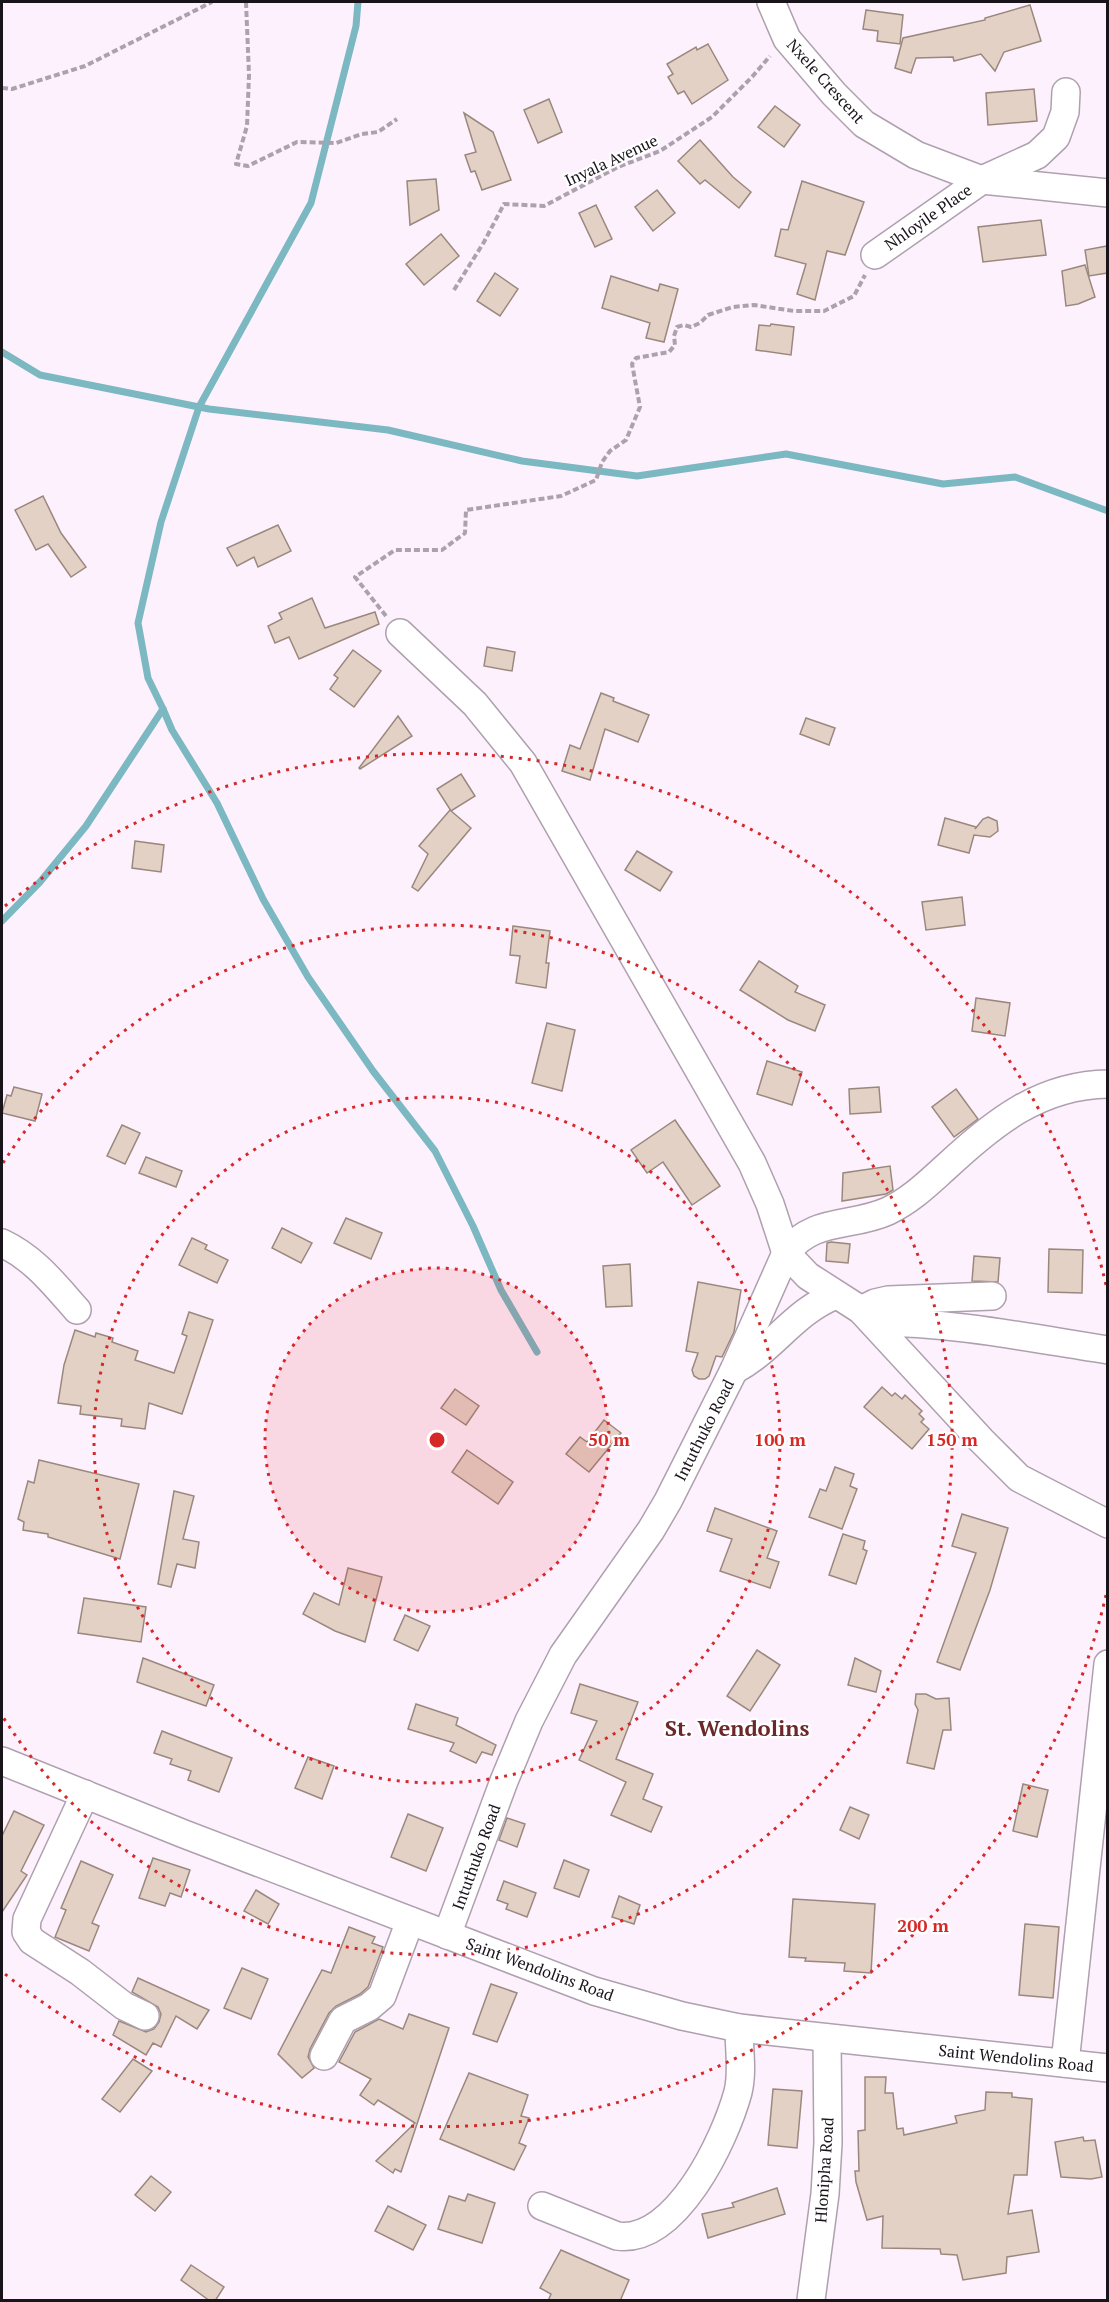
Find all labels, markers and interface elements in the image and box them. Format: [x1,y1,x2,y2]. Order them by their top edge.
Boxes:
street label: Nxele Crescent [782,34,870,128]
street label: Inyala Avenue [561,129,661,191]
street label: Nhloyile Place [880,179,976,255]
street label: Intuthuko Road [669,1375,739,1485]
text: 50 m [588,1427,630,1451]
text: 100 m [754,1427,806,1451]
text: 150 m [926,1427,978,1451]
centre of rings [427,1430,447,1450]
district label: St. Wendolins [665,1713,809,1742]
street label: Intuthuko Road [447,1801,505,1913]
text: 200 m [897,1913,949,1937]
street label: Saint Wendolins Road [463,1932,617,2006]
street label: Saint Wendolins Road [937,2039,1095,2077]
street label: Hlonipha Road [809,2116,839,2224]

